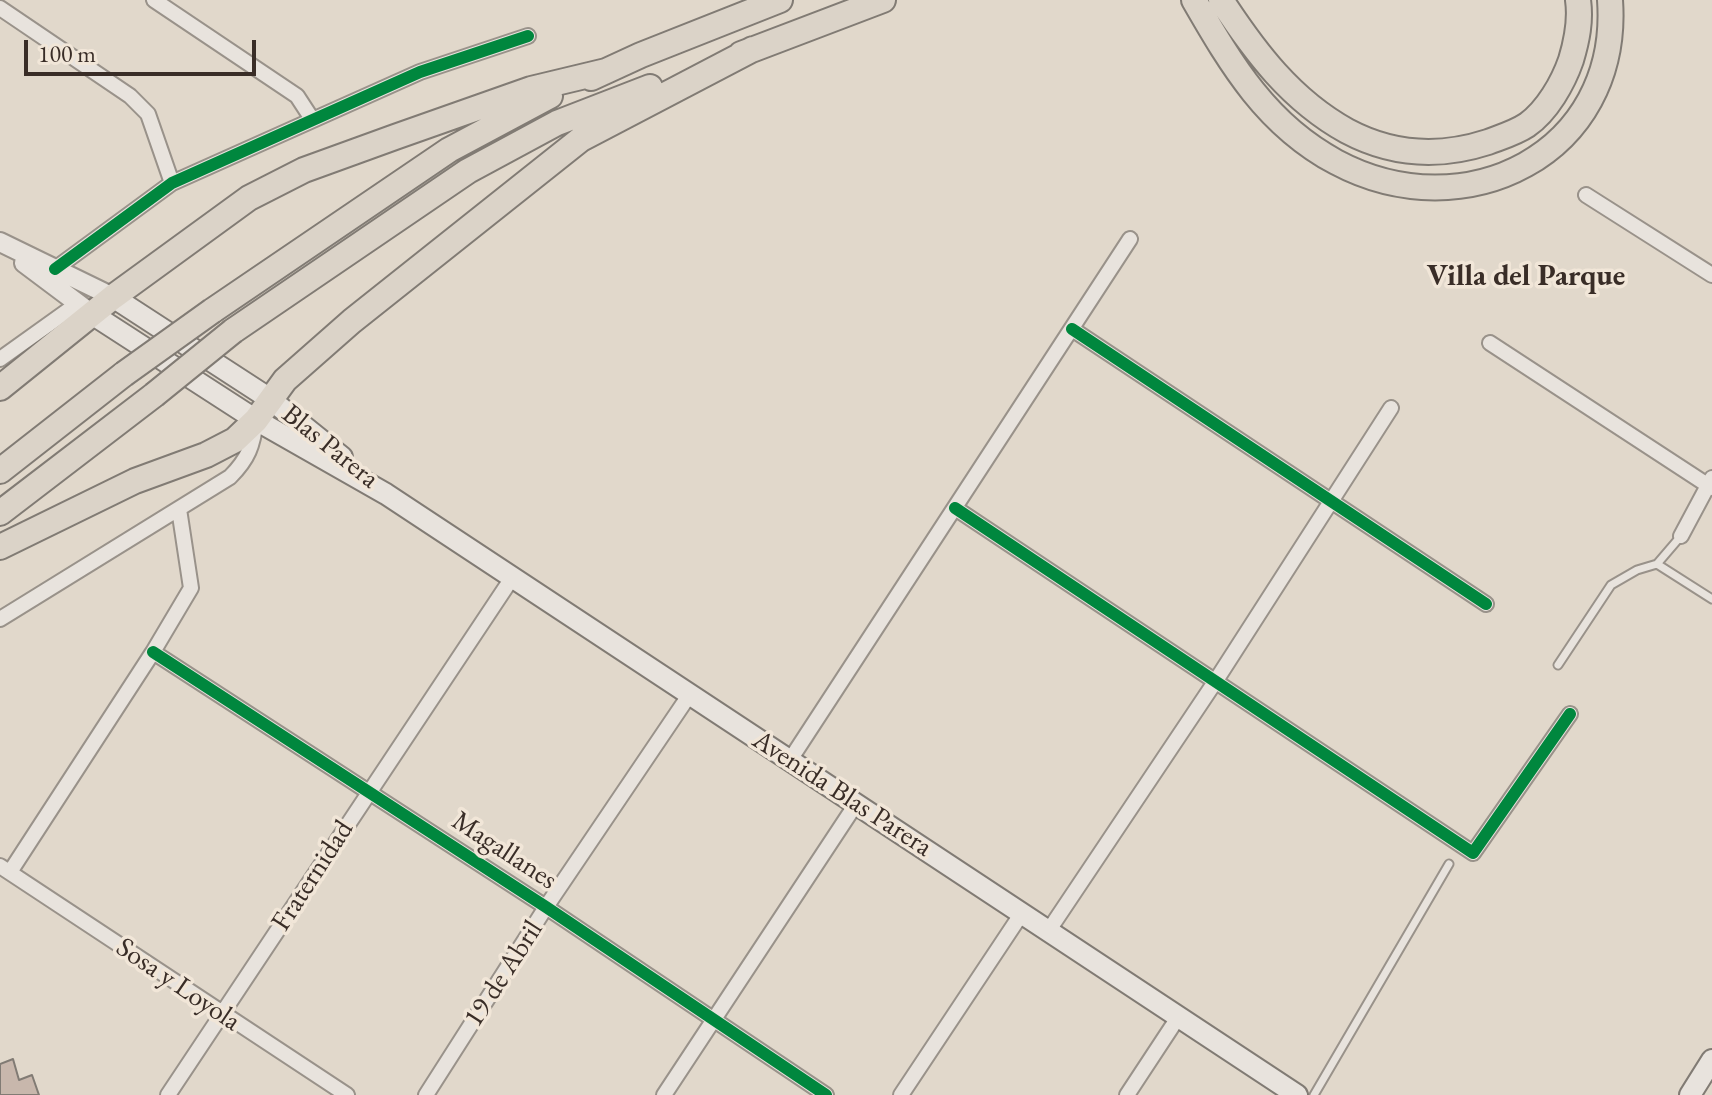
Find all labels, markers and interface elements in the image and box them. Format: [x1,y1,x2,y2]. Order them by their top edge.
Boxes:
scale bar [28,24,260,74]
text: 100 m [38,38,96,69]
district label: Villa del Parque [1427,259,1625,295]
street label: Blas Parera [275,398,385,496]
street label: Avenida Blas Parera [746,723,938,865]
street label: Magallanes [445,805,563,897]
street label: Fraternidad [265,814,361,938]
street label: 19 de Abril [457,915,551,1033]
street label: Sosa y Loyola [109,931,247,1039]

